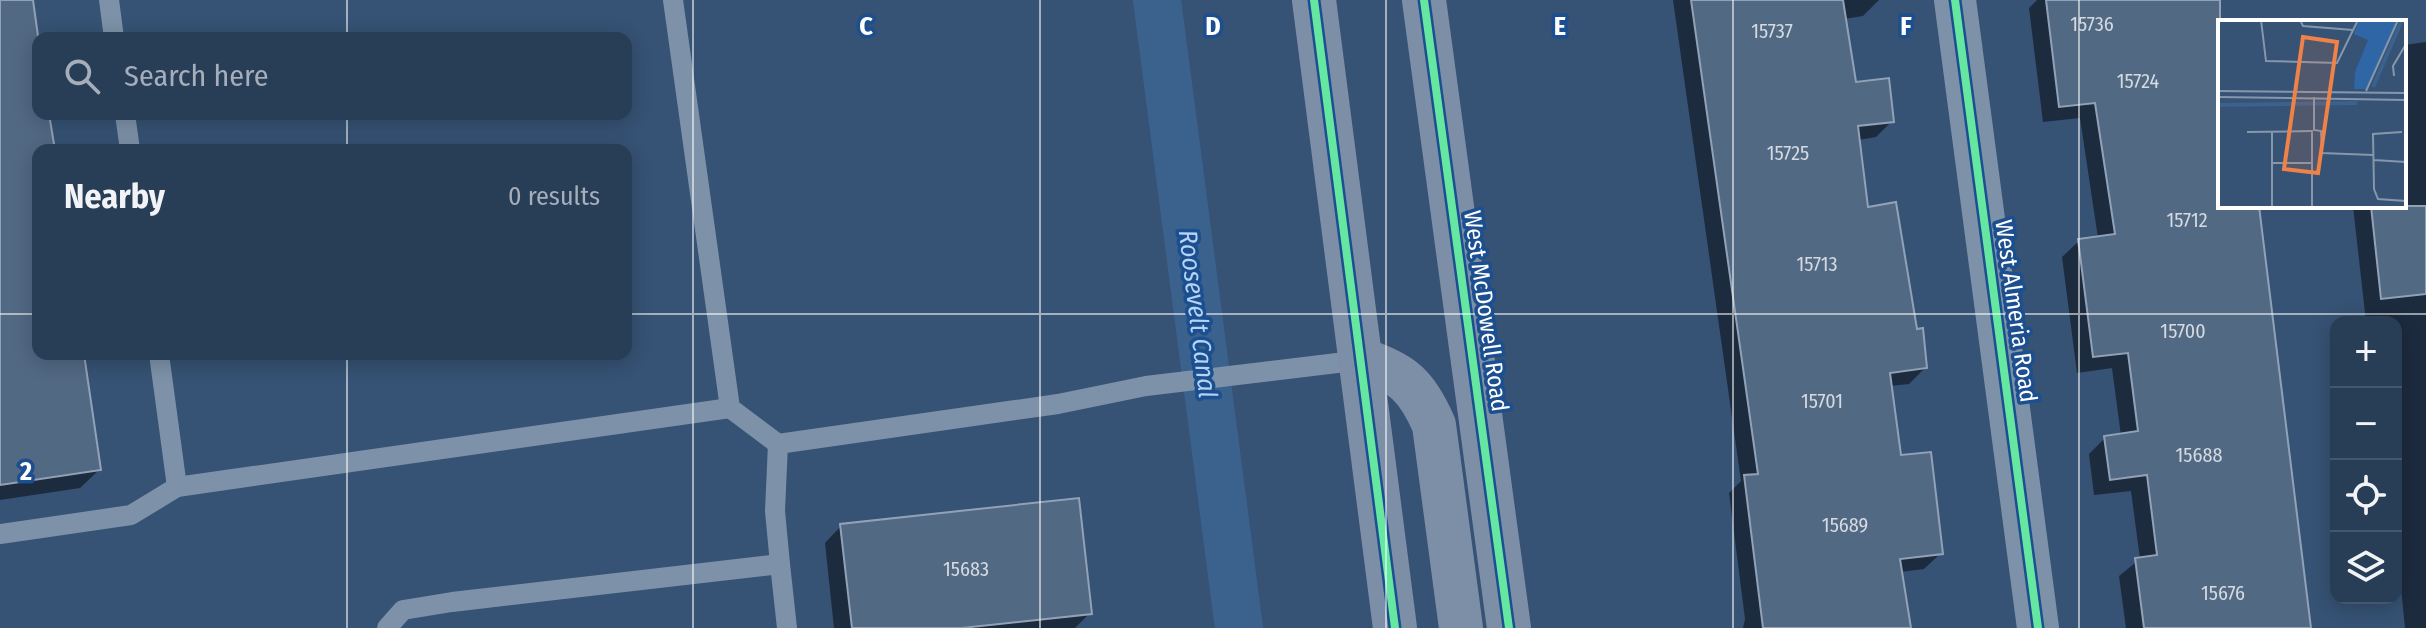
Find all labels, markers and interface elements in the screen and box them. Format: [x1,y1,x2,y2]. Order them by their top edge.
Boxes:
text: C [859,11,873,42]
text: D [1205,11,1221,42]
text: E [1554,11,1566,42]
text: F [1900,11,1912,42]
house number: 15736 [2070,12,2114,36]
house number: 15737 [1751,19,1793,43]
inset map [2218,20,2406,208]
search box [32,32,632,120]
icon: search [60,54,104,98]
text: Search here [124,58,269,94]
house number: 15724 [2117,69,2160,93]
house number: 15725 [1767,141,1809,165]
text: Nearby [64,176,165,217]
text: 0 results [508,181,600,212]
house number: 15712 [2166,208,2208,232]
street label: West McDowell Road [1458,209,1514,413]
street label: West Almeria Road [1989,218,2043,404]
water label: Roosevelt Canal [1172,228,1223,400]
house number: 15713 [1796,252,1838,276]
map controls [2330,316,2402,604]
button: + [2330,316,2402,388]
house number: 15700 [2160,319,2206,343]
button: − [2330,388,2402,460]
house number: 15701 [1801,389,1843,413]
house number: 15688 [2176,443,2222,467]
text: 2 [19,456,32,487]
button: locate [2330,460,2402,532]
house number: 15689 [1822,513,1868,537]
button: layers [2330,532,2402,604]
house number: 15683 [943,557,989,581]
house number: 15676 [2201,581,2245,605]

